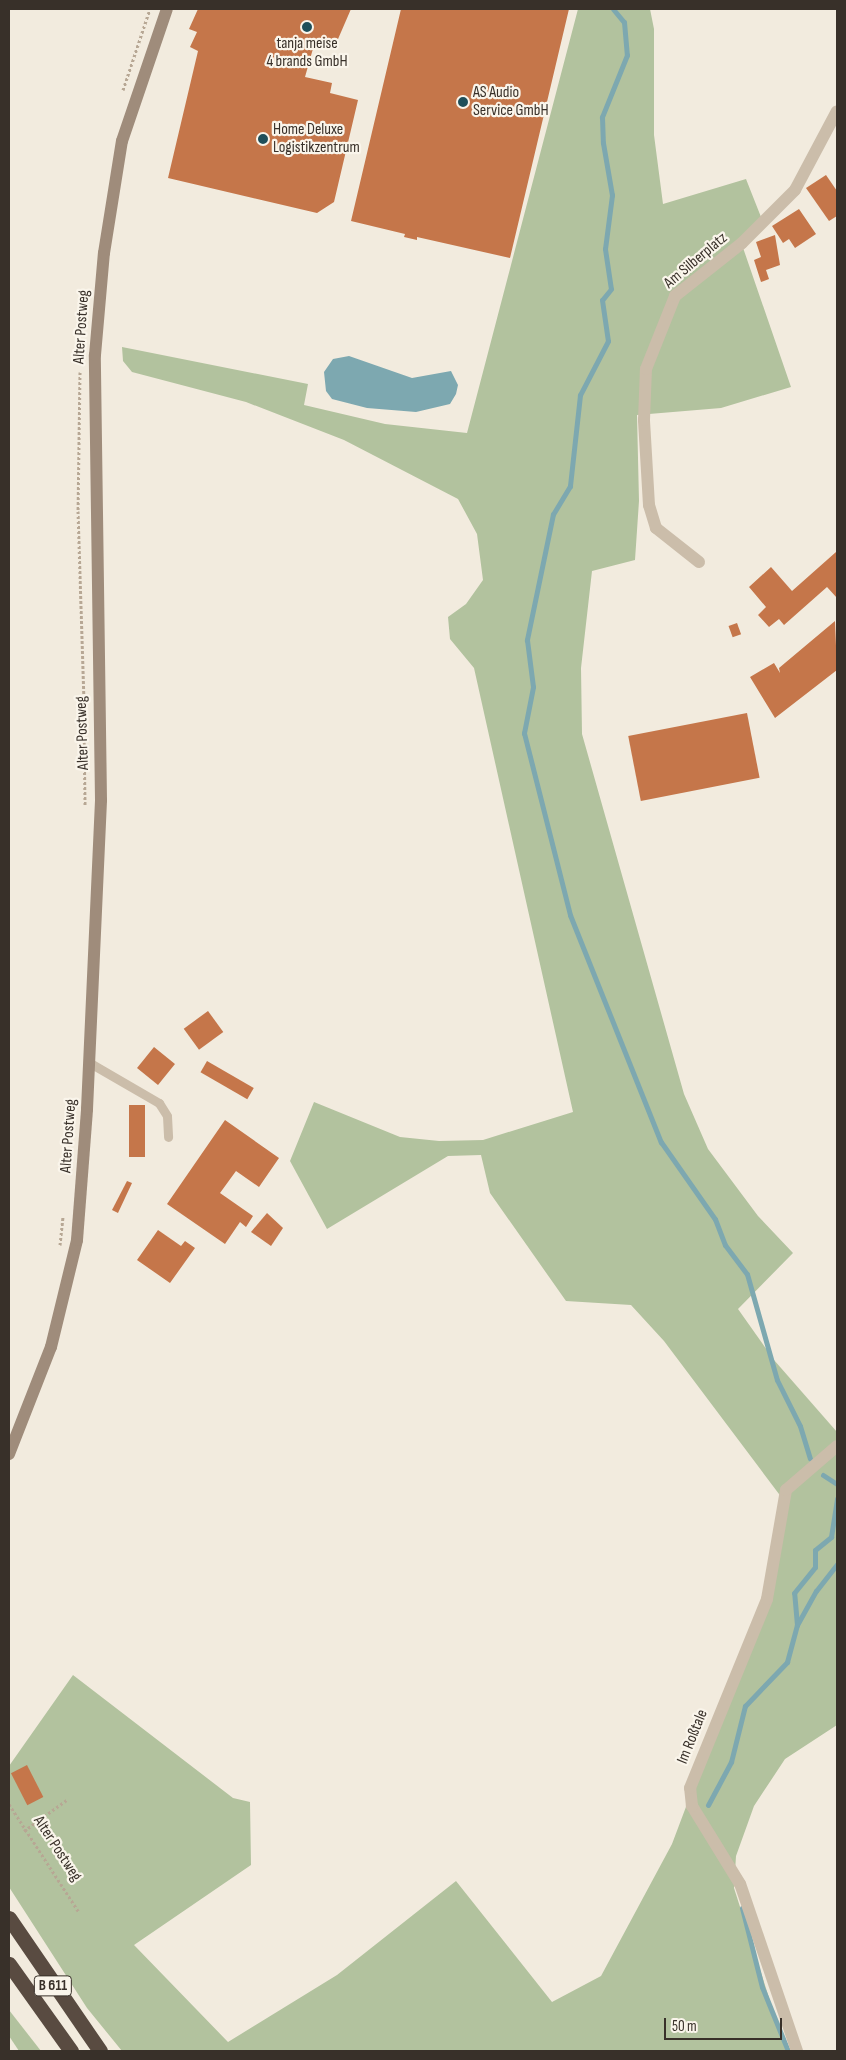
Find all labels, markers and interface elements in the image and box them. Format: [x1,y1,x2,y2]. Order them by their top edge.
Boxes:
marker: tanja meise 4 brands GmbH [301,21,313,33]
place label: tanja meise 4 brands GmbH [266,34,348,72]
place label: AS Audio Service GmbH [473,83,549,121]
marker: AS Audio Service GmbH [457,96,469,108]
place label: Home Deluxe Logistikzentrum [273,120,360,158]
marker: Home Deluxe Logistikzentrum [257,133,269,145]
street label: Am Silberplatz [660,229,732,293]
street label: Alter Postweg [70,289,94,365]
street label: Alter Postweg [72,696,94,770]
street label: Alter Postweg [57,1098,81,1174]
street label: Im Roßtale [673,1707,713,1767]
street label: Alter Postweg [29,1813,85,1885]
road number: B 611 [33,1974,73,1998]
scale bar [666,2008,784,2040]
text: 50 m [672,2017,697,2036]

